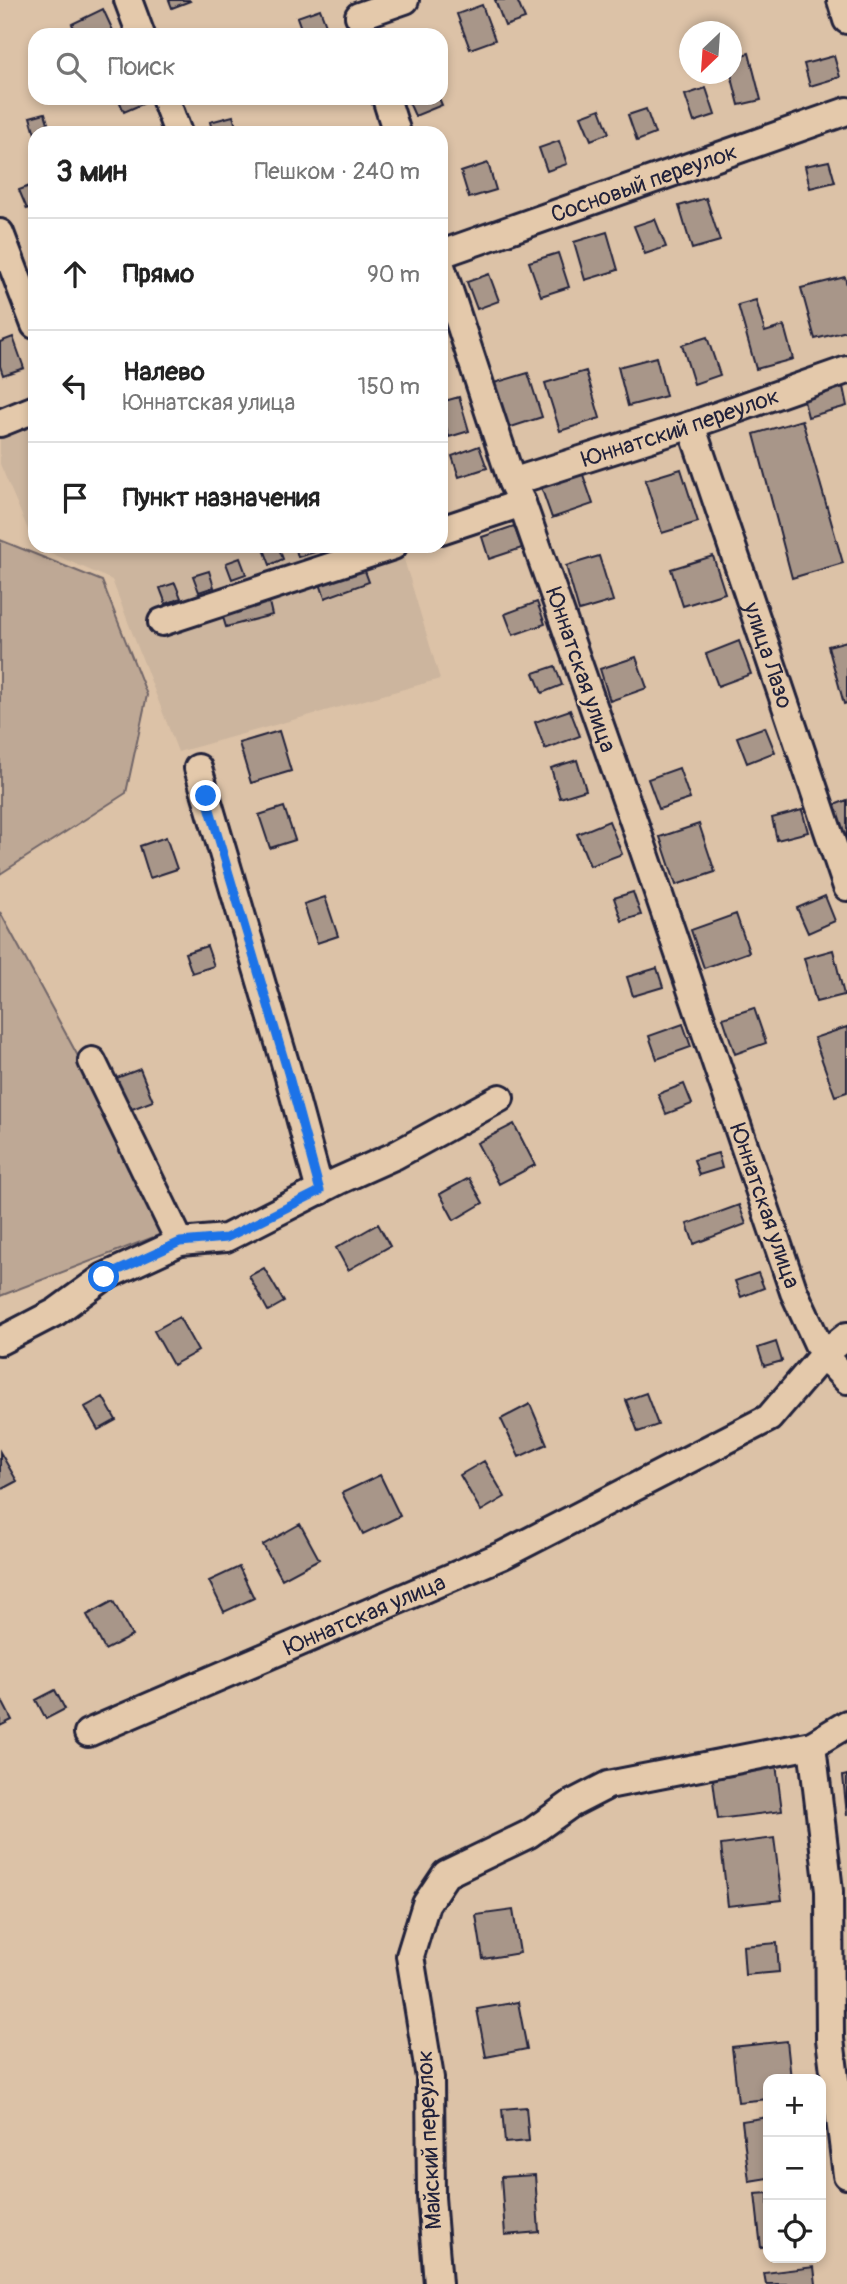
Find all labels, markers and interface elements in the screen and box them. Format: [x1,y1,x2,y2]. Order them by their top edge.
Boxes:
north arrow [679,21,742,84]
search box [28,28,448,105]
icon: search [52,48,90,86]
text: Поиск [108,51,176,83]
street label: Сосновый переулок [547,136,741,229]
text: 3 мин [56,153,127,190]
text: Пешком · 240 m [254,157,420,186]
icon: ahead [56,255,94,293]
text: Прямо [123,258,194,290]
text: 90 m [367,260,420,289]
text: Налево [123,356,205,388]
icon: left [56,367,94,405]
text: 150 m [357,372,420,401]
street label: Юннатский переулок [578,381,783,473]
text: Юннатская улица [123,388,295,417]
icon: arrive [56,479,94,517]
text: Пункт назначения [123,482,320,514]
street label: Юннатская улица [539,584,623,756]
street label: улица Лазо [737,597,800,712]
route end [190,780,221,811]
street label: Юннатская улица [723,1120,807,1292]
route start [88,1261,119,1292]
street label: Юннатская улица [280,1567,450,1662]
street label: Майский переулок [410,2049,448,2230]
map controls [763,2074,826,2263]
button: + [763,2074,826,2137]
button: − [763,2137,826,2200]
button: locate [763,2200,826,2263]

